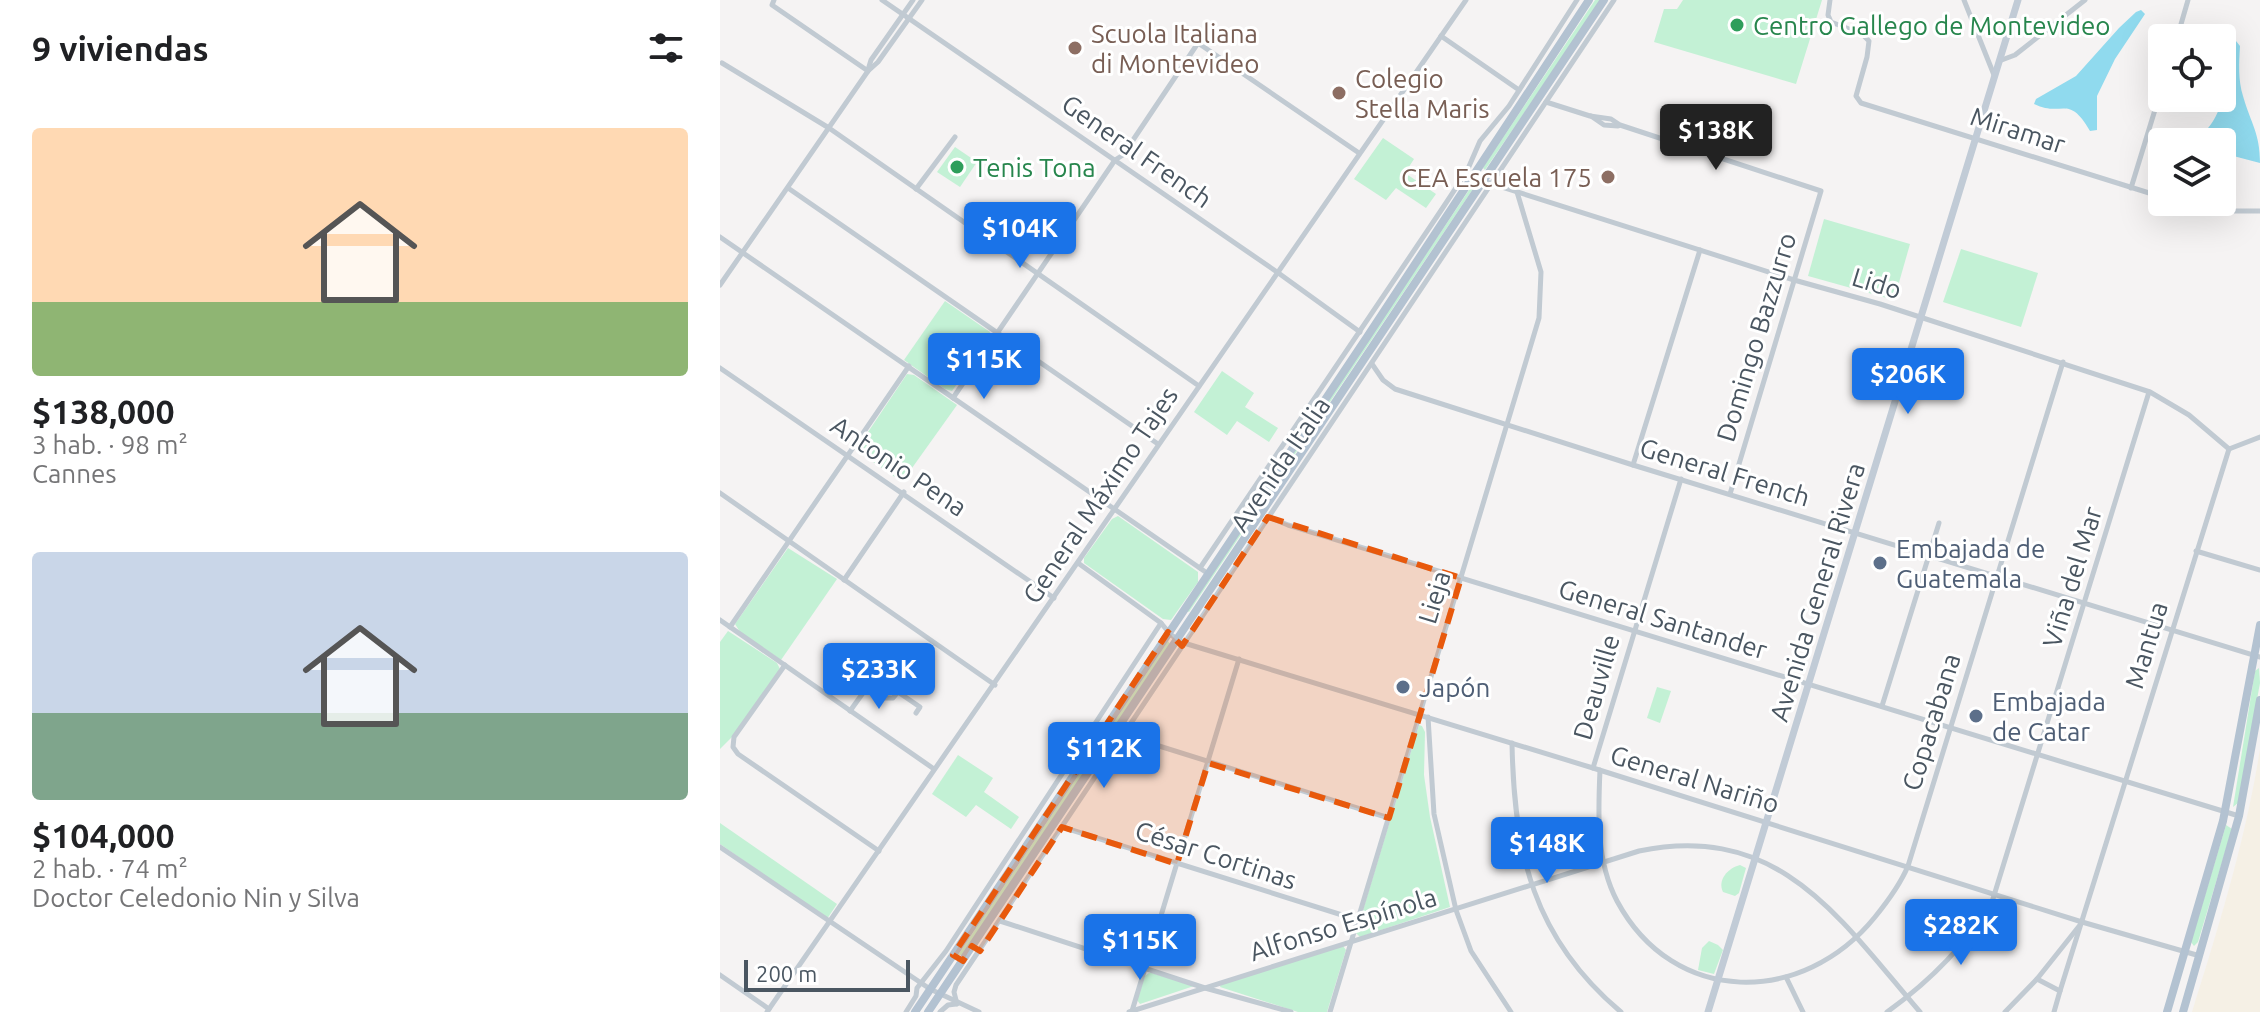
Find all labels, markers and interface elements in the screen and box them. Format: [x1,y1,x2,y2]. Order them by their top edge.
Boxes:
place label: Centro Gallego de Montevideo [1753,11,2110,40]
marker: Centro Gallego de Montevideo [1728,16,1746,34]
place label: Scuola Italiana di Montevideo [1091,19,1259,78]
map controls [2148,24,2236,216]
button: locate [2148,24,2236,112]
icon: filters [644,26,688,70]
text: 9 viviendas [32,29,208,67]
marker: Scuola Italiana di Montevideo [1066,39,1084,57]
place label: Colegio Stella Maris [1355,64,1490,123]
marker: Colegio Stella Maris [1330,84,1348,102]
street label: General French [1057,89,1217,213]
street label: Miramar [1967,101,2069,159]
pin: $138K [1660,104,1772,172]
text: $138K [1678,115,1754,144]
button: layers [2148,128,2236,216]
place label: Tenis Tona [973,153,1096,182]
marker: Tenis Tona [948,158,966,176]
place label: CEA Escuela 175 [1401,163,1592,192]
marker: CEA Escuela 175 [1599,168,1617,186]
icon: home [288,180,432,324]
pin: $104K [964,202,1076,270]
text: $104K [982,213,1058,242]
street label: Domingo Bazzurro [1710,229,1802,445]
street label: Lido [1849,262,1905,304]
pin: $115K [928,333,1040,401]
text: $115K [946,344,1022,373]
pin: $206K [1852,348,1964,416]
text: $206K [1870,359,1946,388]
street label: General Máximo Tajes [1017,381,1183,609]
street label: Avenida Italia [1224,391,1336,537]
text: $138,000 [32,392,175,430]
street label: Antonio Pena [826,410,972,522]
text: 3 hab. · 98 m² [32,430,188,459]
street label: General French [1637,432,1813,512]
text: Cannes [32,459,117,488]
street label: Avenida General Rivera [1764,459,1870,725]
street label: Viña del Mar [2037,503,2107,651]
place label: Embajada de Guatemala [1896,534,2045,593]
marker: Embajada de Guatemala [1871,554,1889,572]
street label: Lieja [1412,567,1456,627]
street label: General Santander [1555,573,1771,665]
street label: Mantua [2119,598,2173,692]
icon: home [288,604,432,748]
street label: Deauville [1567,631,1625,743]
pin: $233K [823,643,935,711]
street label: Copacabana [1896,650,1966,794]
text: $233K [841,654,917,683]
place label: Japón [1419,673,1490,702]
marker: Japón [1394,678,1412,696]
place label: Embajada de Catar [1992,687,2106,746]
marker: Embajada de Catar [1967,707,1985,725]
pin: $112K [1048,722,1160,790]
text: $112K [1066,733,1142,762]
street label: General Nariño [1607,740,1783,818]
street label: César Cortinas [1132,815,1300,895]
text: $104,000 [32,816,175,854]
pin: $148K [1491,817,1603,885]
text: $148K [1509,828,1585,857]
text: 2 hab. · 74 m² [32,854,188,883]
street label: Alfonso Espínola [1246,882,1440,966]
text: Doctor Celedonio Nin y Silva [32,883,360,912]
pin: $282K [1905,899,2017,967]
text: $282K [1923,910,1999,939]
pin: $115K [1084,914,1196,982]
text: $115K [1102,925,1178,954]
scale bar [744,956,910,992]
text: 200 m [756,961,817,986]

